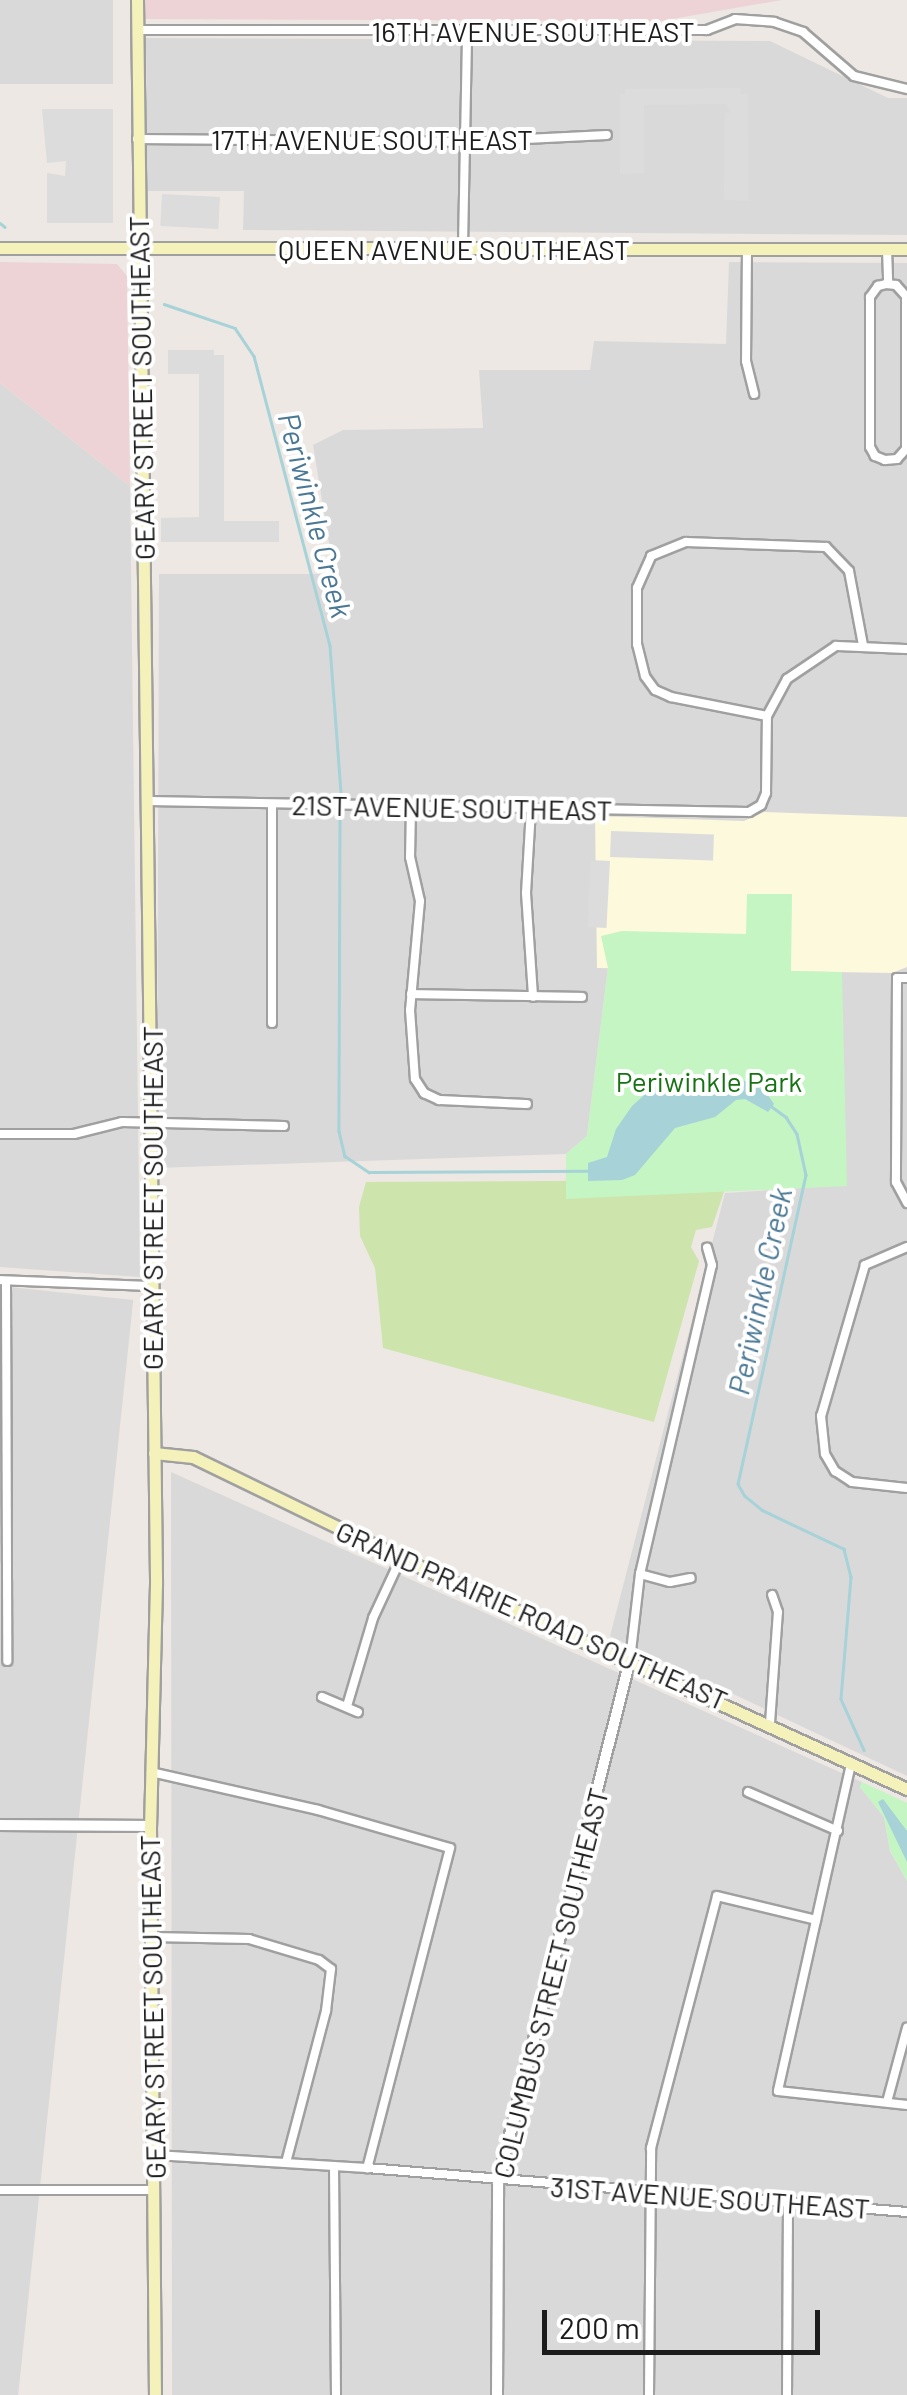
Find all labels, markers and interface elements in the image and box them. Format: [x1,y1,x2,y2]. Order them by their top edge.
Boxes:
street label: 16TH AVENUE SOUTHEAST [371,14,695,48]
street label: 17TH AVENUE SOUTHEAST [211,122,533,156]
street label: GEARY STREET SOUTHEAST [121,216,161,560]
street label: QUEEN AVENUE SOUTHEAST [278,232,630,266]
water label: Periwinkle Creek [271,409,361,621]
street label: 21ST AVENUE SOUTHEAST [291,787,613,827]
street label: GEARY STREET SOUTHEAST [135,1026,169,1370]
park label: Periwinkle Park [616,1064,802,1098]
water label: Periwinkle Creek [720,1184,798,1398]
street label: GRAND PRAIRIE ROAD SOUTHEAST [331,1513,733,1717]
street label: COLUMBUS STREET SOUTHEAST [485,1784,615,2182]
street label: GEARY STREET SOUTHEAST [132,1835,172,2179]
street label: 31ST AVENUE SOUTHEAST [549,2169,871,2225]
scale bar [547,2290,824,2352]
text: 200 m [559,2309,640,2345]

